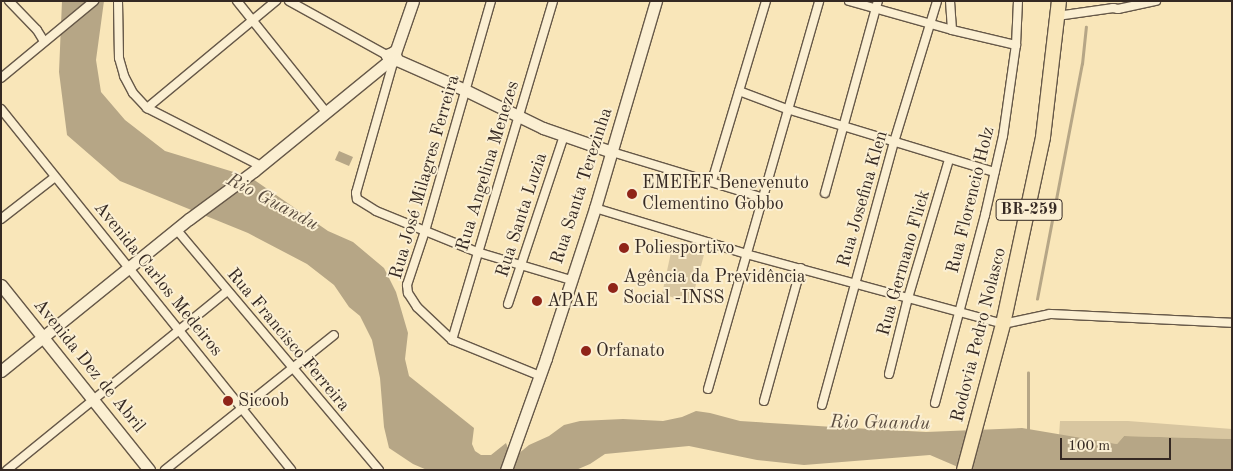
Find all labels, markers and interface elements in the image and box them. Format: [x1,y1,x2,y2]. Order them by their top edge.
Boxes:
street label: Rua José Milagres Ferreira [385,72,465,282]
street label: Rua Angelina Menezes [452,78,524,254]
street label: Rua Santa Terezinha [547,105,617,267]
street label: Rua Florencio Holz [942,124,1000,276]
street label: Rua Josefina Klen [833,128,893,270]
street label: Rua Santa Luzia [492,150,552,280]
water label: Rio Guandu [222,169,322,237]
place label: EMEIEF Benevenuto Clementino Gobbo [642,173,809,215]
street label: Rua Germano Flick [873,187,935,339]
marker: EMEIEF Benevenuto Clementino Gobbo [626,188,638,200]
road number: BR-259 [995,196,1063,224]
street label: Avenida Carlos Medeiros [89,197,227,361]
place label: Poliesportivo [634,237,734,259]
marker: Poliesportivo [618,242,630,254]
street label: Rodovia Pedro Nolasco [947,245,1011,425]
street label: Rua Francisco Ferreira [222,264,354,416]
place label: Agência da Previdência Social -INSS [623,267,806,310]
marker: Agência da Previdência Social -INSS [607,282,619,294]
place label: APAE [547,290,598,312]
street label: Avenida Dez de Abril [29,295,149,437]
marker: APAE [531,295,543,307]
place label: Orfanato [596,340,665,362]
marker: Orfanato [580,345,592,357]
place label: Sicoob [238,390,289,412]
marker: Sicoob [222,395,234,407]
water label: Rio Guandu [829,412,931,436]
scale bar [1063,428,1174,460]
text: 100 m [1068,439,1110,454]

